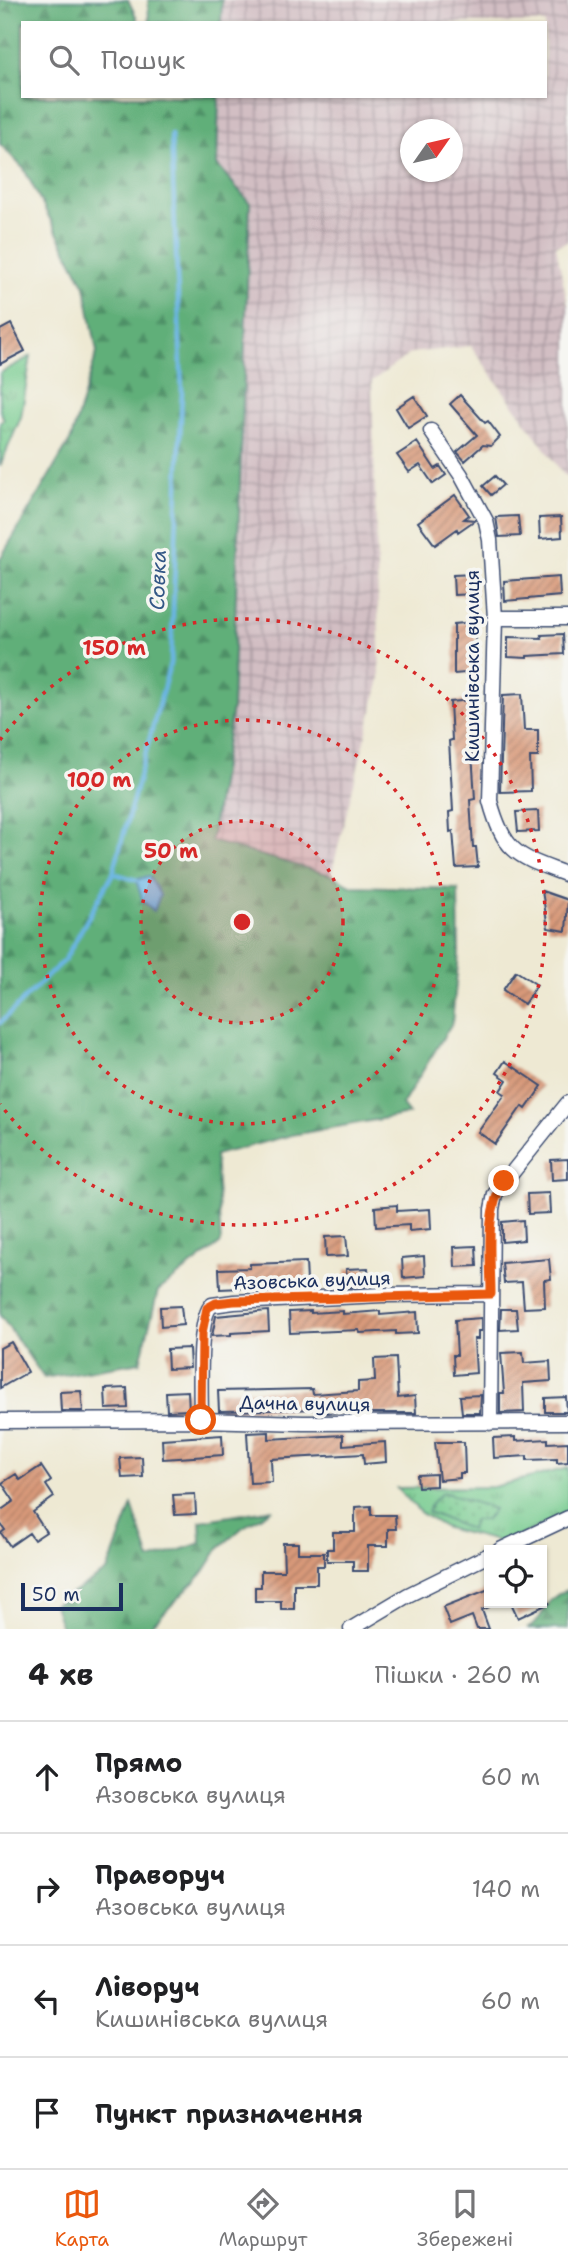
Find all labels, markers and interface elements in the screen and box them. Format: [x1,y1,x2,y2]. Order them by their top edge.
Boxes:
search box [21,21,547,98]
icon: search [45,41,83,79]
text: Пошук [101,42,185,77]
north arrow [400,119,463,182]
water label: Совка [143,549,173,611]
street label: Кишинівська вулиця [460,570,485,762]
text: 150 m [82,634,146,662]
text: 100 m [67,766,131,794]
text: 50 m [144,837,198,865]
centre of rings [230,910,254,934]
route end [488,1165,519,1196]
street label: Азовська вулиця [233,1265,391,1296]
street label: Дачна вулиця [239,1390,371,1417]
route start [185,1404,216,1435]
map controls [484,1545,547,1608]
button: locate [484,1545,547,1608]
scale bar [21,1580,122,1612]
text: 50 m [32,1582,80,1607]
text: 4 хв [28,1654,93,1695]
text: Пішки · 260 m [375,1660,540,1690]
text: Прямо [95,1745,183,1780]
icon: ahead [28,1758,66,1796]
text: 60 m [481,1762,540,1792]
text: Азовська вулиця [95,1780,286,1810]
text: Праворуч [95,1857,225,1892]
icon: right [28,1870,66,1908]
text: 140 m [472,1874,540,1904]
text: Азовська вулиця [95,1892,286,1922]
text: Ліворуч [95,1969,200,2004]
icon: left [28,1982,66,2020]
text: 60 m [481,1986,540,2016]
text: Кишинівська вулиця [95,2004,328,2034]
icon: arrive [28,2094,66,2132]
text: Пункт призначення [95,2096,363,2131]
tab: Карта [55,2185,109,2252]
tab: Маршрут [219,2185,307,2252]
tab: Збережені [417,2185,513,2252]

